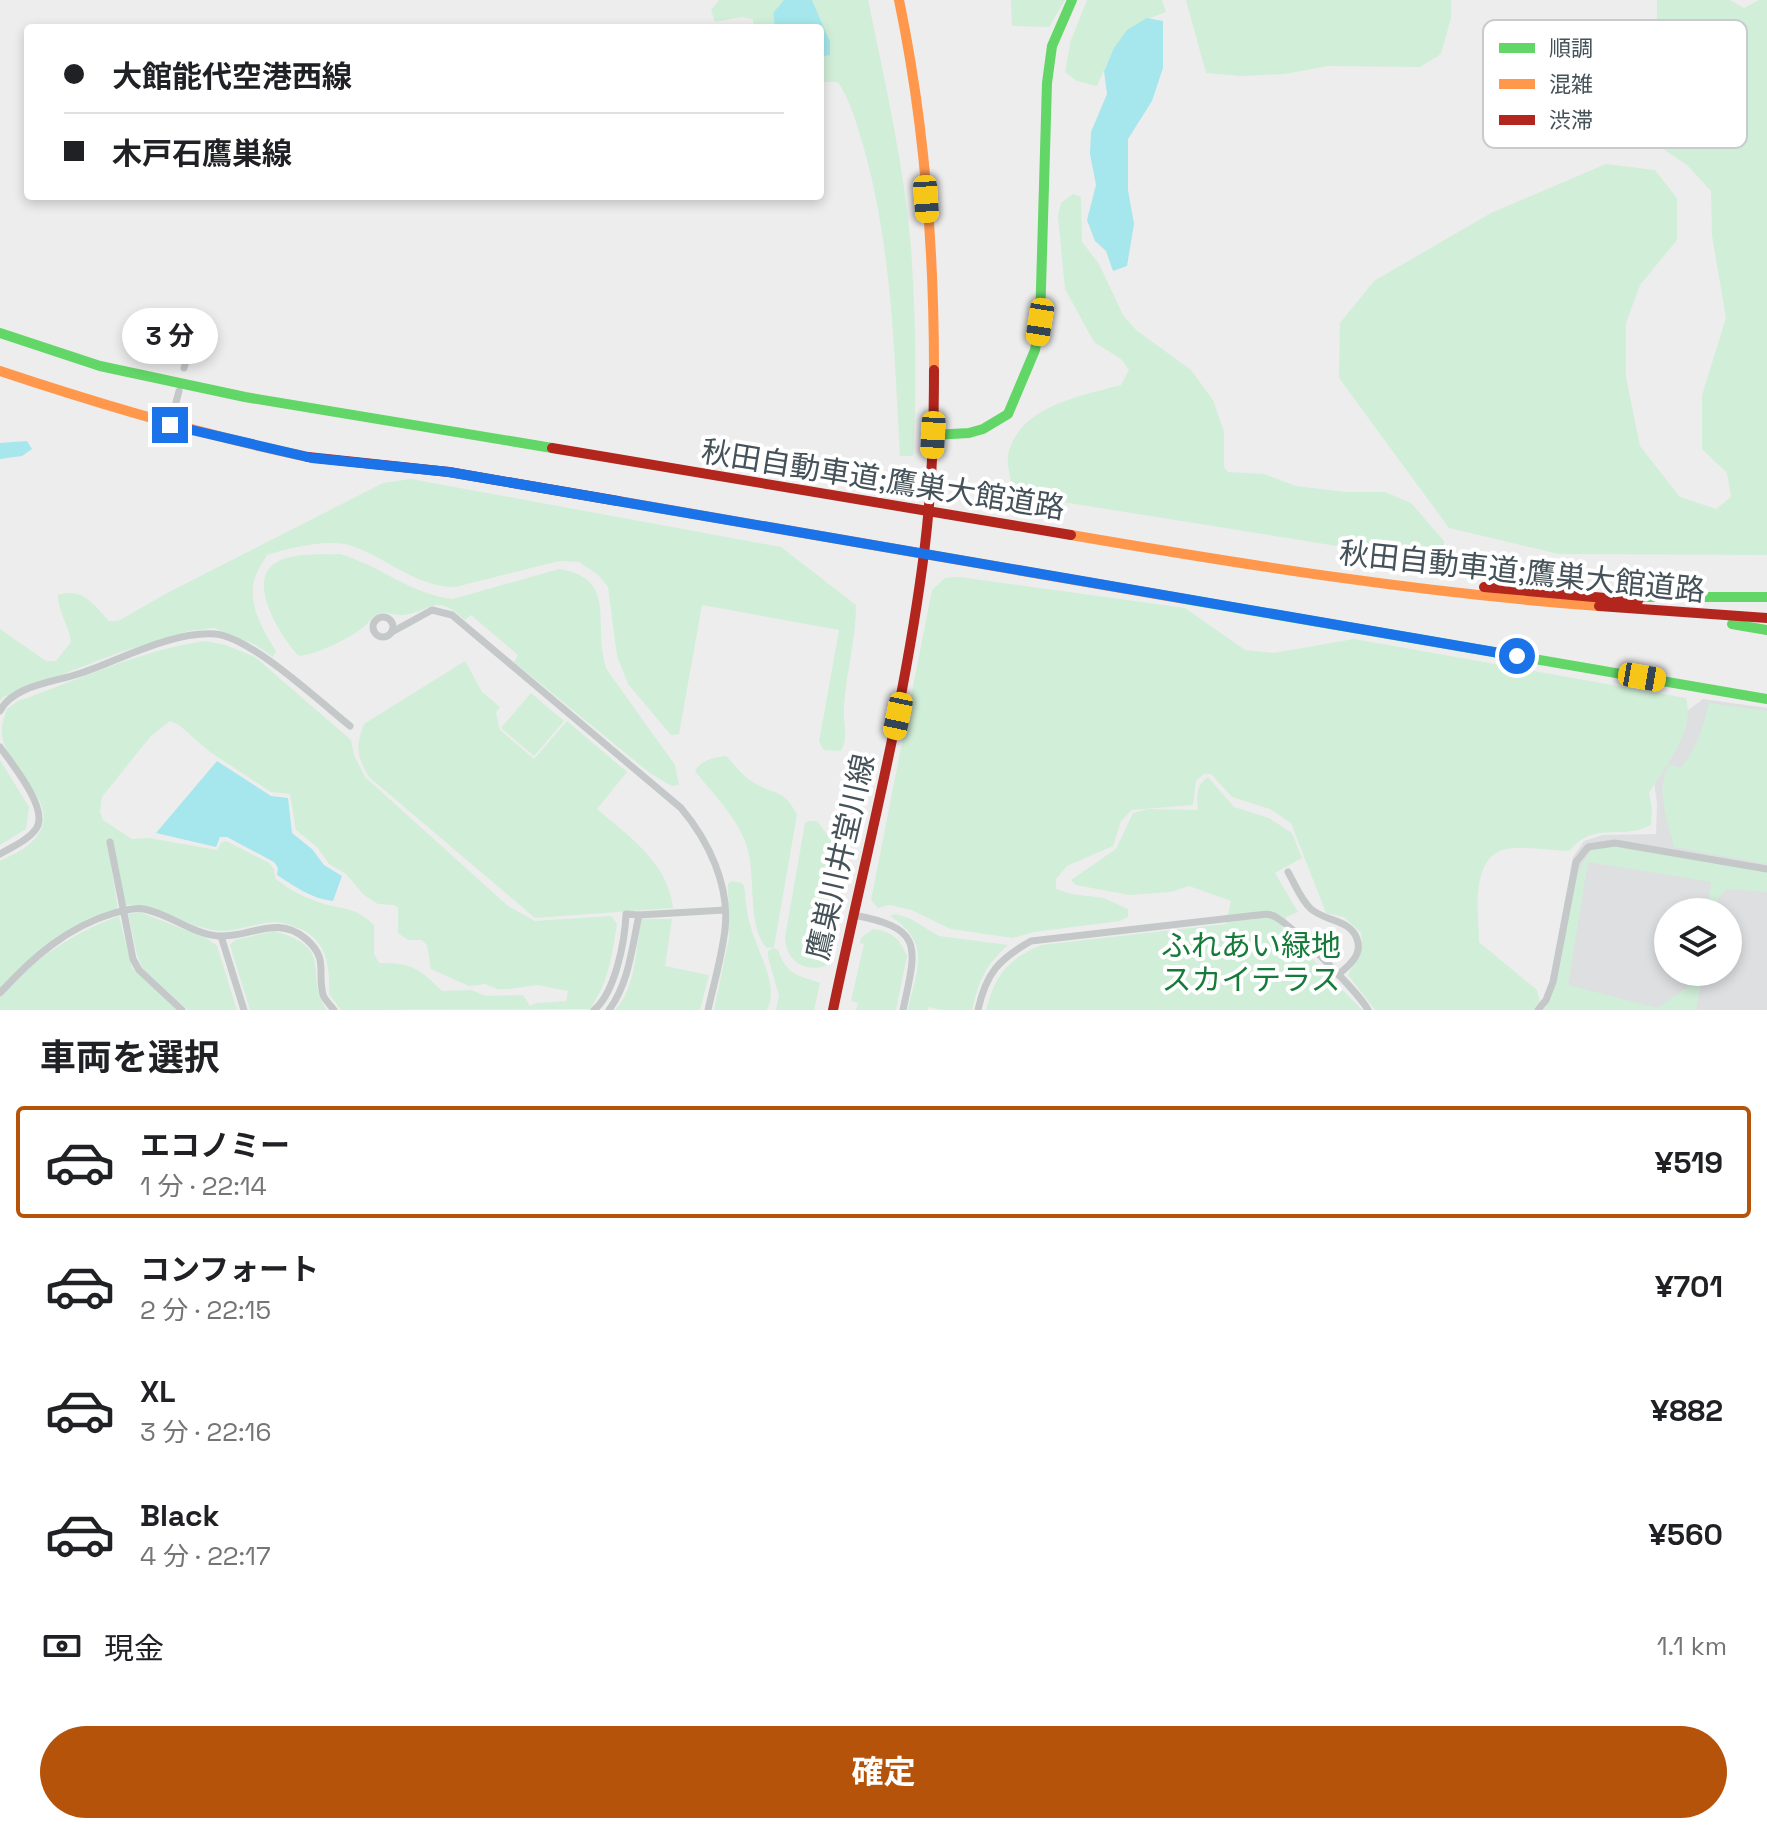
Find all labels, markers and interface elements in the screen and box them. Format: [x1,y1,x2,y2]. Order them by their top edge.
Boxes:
legend [1483,20,1747,148]
text: 順調 [1549,34,1593,62]
text: 大館能代空港西線 [112,57,352,96]
text: 混雑 [1549,70,1593,98]
text: 渋滞 [1549,106,1593,134]
text: 木戸石鷹巣線 [112,134,292,173]
car [912,174,940,224]
car [1024,296,1056,348]
callout: 3 分 [122,309,218,365]
text: 3 分 [146,319,194,353]
route end [152,407,188,443]
car [920,410,946,460]
street label: 秋田自動車道;鷹巣大館道路 [698,431,1068,528]
street label: 秋田自動車道;鷹巣大館道路 [1337,533,1707,610]
route start [1499,638,1535,674]
car [1616,661,1668,693]
car [881,690,915,742]
street label: 鷹巣川井堂川線 [798,750,883,964]
map controls [1654,898,1742,986]
button: layers [1654,898,1742,986]
park label: ふれあい緑地 スカイテラス [1161,926,1341,999]
text: 車両を選択 [40,1035,220,1081]
icon: car [44,1126,116,1198]
text: エコノミー [140,1126,290,1165]
text: ¥519 [1655,1143,1723,1182]
text: 1 分 · 22:14 [140,1169,267,1203]
icon: car [44,1250,116,1322]
text: コンフォート [140,1250,319,1289]
text: ¥701 [1655,1267,1723,1306]
text: 2 分 · 22:15 [140,1293,271,1327]
text: XL [140,1372,176,1411]
icon: car [44,1374,116,1446]
text: ¥882 [1651,1391,1723,1430]
text: 3 分 · 22:16 [140,1415,271,1449]
text: Black [140,1496,219,1535]
icon: car [44,1498,116,1570]
text: ¥560 [1648,1515,1723,1554]
text: 4 分 · 22:17 [140,1539,271,1573]
icon: cash [40,1624,84,1668]
text: 現金 [104,1629,164,1668]
text: 1.1 km [1657,1629,1727,1663]
button: 確定 [40,1726,1727,1818]

